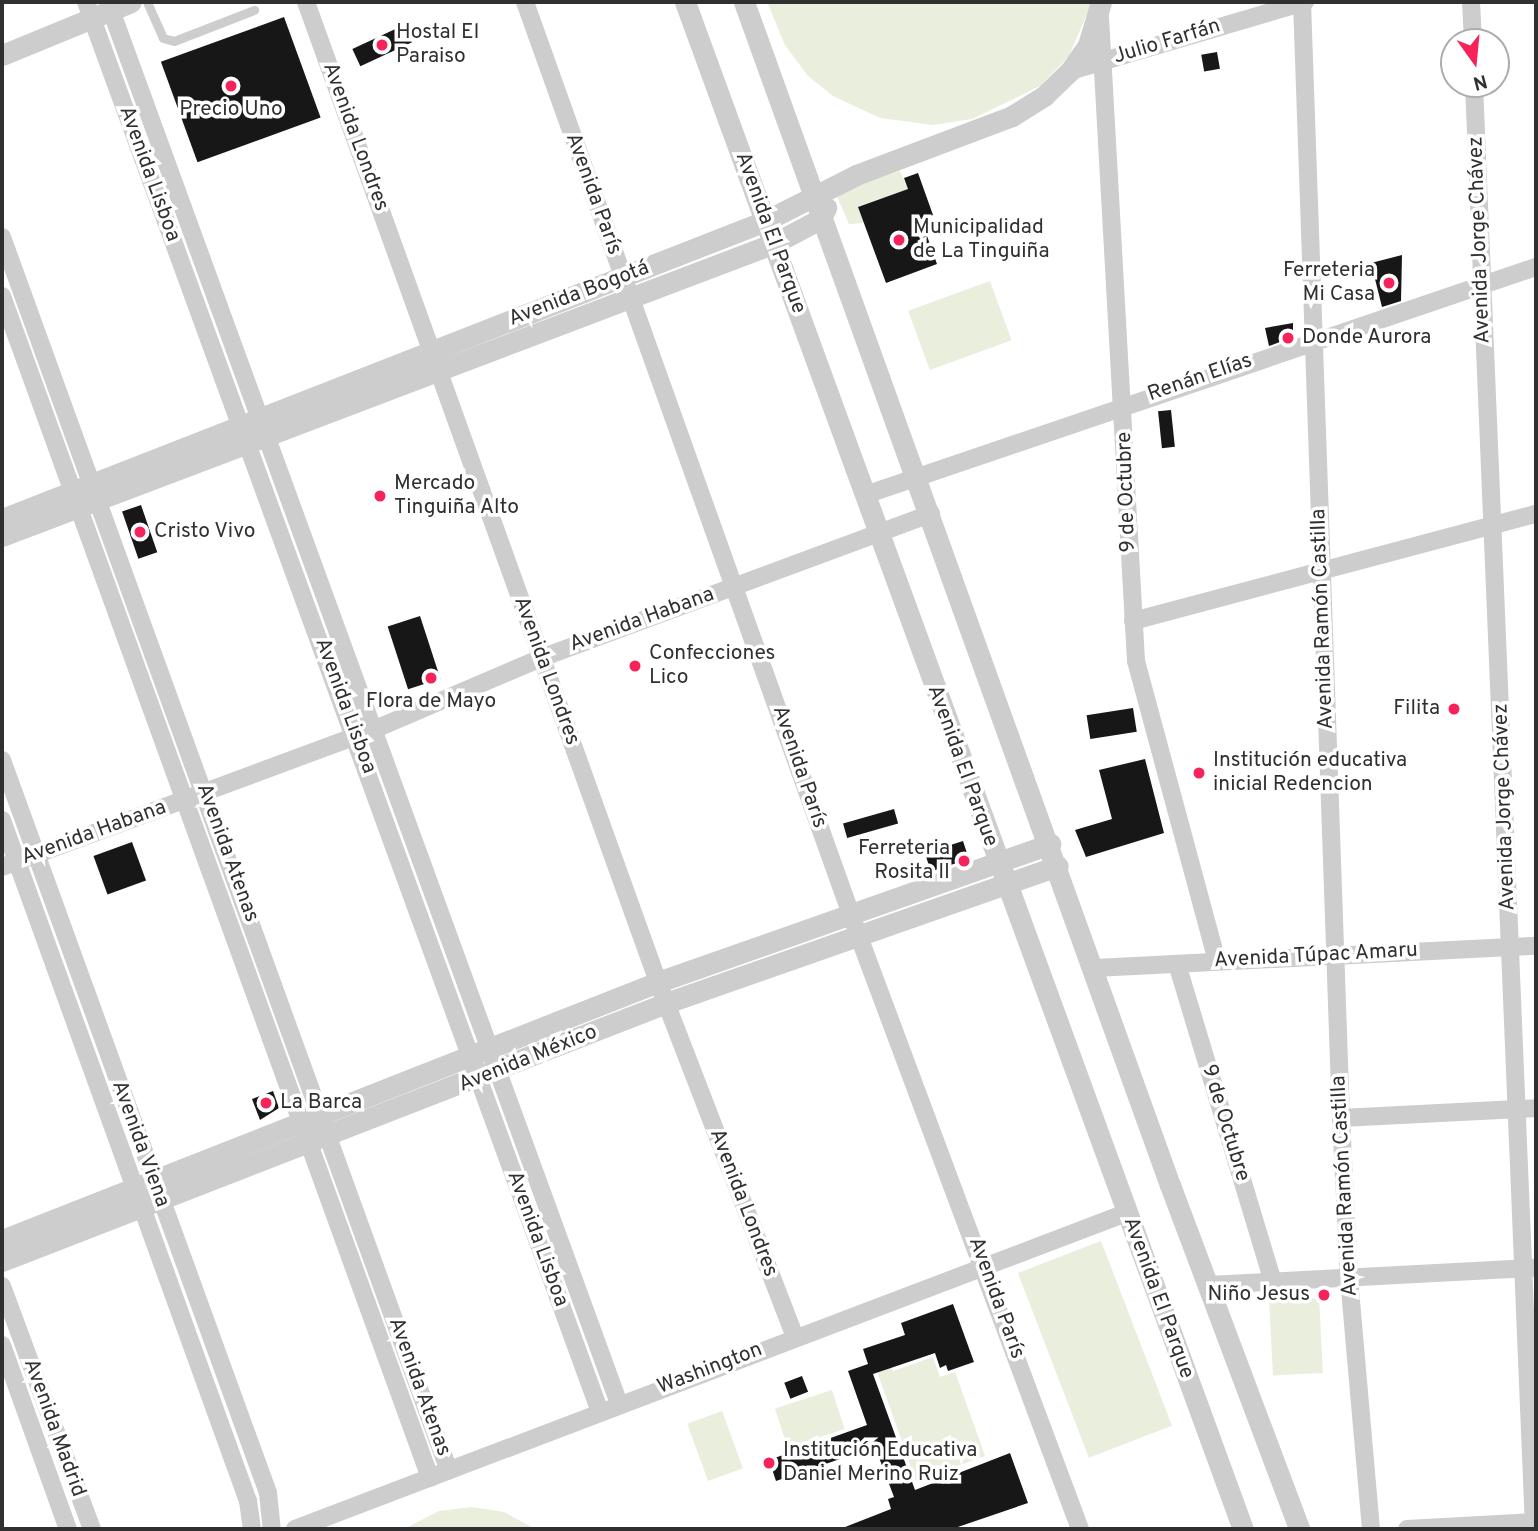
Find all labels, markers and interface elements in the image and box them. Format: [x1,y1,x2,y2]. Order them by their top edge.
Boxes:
street label: Julio Farfán [1111,14,1223,70]
place label: Hostal El Paraiso [396,20,479,70]
north arrow [1440,28,1510,98]
marker: Hostal El Paraiso [374,37,390,53]
street label: Avenida Londres [316,59,394,215]
text: N [1470,68,1490,95]
marker: Precio Uno [223,78,239,94]
place label: Precio Uno [179,97,283,123]
street label: Avenida Lisboa [113,103,185,245]
street label: Avenida París [559,130,627,258]
street label: Avenida Jorge Chávez [1464,136,1496,344]
street label: Avenida El Parque [729,149,811,317]
place label: Municipalidad de La Tinguiña [913,215,1050,265]
marker: Municipalidad de La Tinguiña [891,232,907,248]
street label: Avenida Bogotá [505,256,653,332]
place label: Ferreteria Mi Casa [1283,258,1375,308]
marker: Ferreteria Mi Casa [1381,275,1397,291]
place label: Donde Aurora [1302,325,1432,351]
marker: Donde Aurora [1280,330,1296,346]
street label: Renán Elías [1144,348,1256,408]
street label: 9 de Octubre [1112,431,1142,553]
place label: Mercado Tinguiña Alto [394,471,520,521]
marker: Mercado Tinguiña Alto [372,488,388,504]
street label: Avenida Ramón Castilla [1307,508,1339,730]
place label: Cristo Vivo [154,519,256,545]
marker: Cristo Vivo [132,524,148,540]
street label: Avenida Habana [566,582,718,658]
street label: Avenida Londres [507,593,585,749]
street label: Avenida Lisboa [309,635,381,777]
place label: Confecciones Lico [649,641,775,691]
marker: Confecciones Lico [627,658,643,674]
marker: Flora de Mayo [423,670,439,686]
street label: Avenida El Parque [921,682,1003,850]
place label: Flora de Mayo [366,689,496,715]
place label: Filita [1393,696,1440,722]
marker: Filita [1446,701,1462,717]
street label: Avenida París [766,702,832,832]
street label: Avenida Jorge Chávez [1489,703,1521,911]
place label: Institución educativa inicial Redencion [1213,748,1407,798]
marker: Institución educativa inicial Redencion [1191,765,1207,781]
street label: Avenida Atenas [190,780,264,926]
street label: Avenida Habana [18,795,170,871]
place label: Ferreteria Rosita II [858,836,950,886]
marker: Ferreteria Rosita II [956,853,972,869]
street label: Avenida Túpac Amaru [1213,938,1419,974]
street label: Avenida México [455,1020,601,1098]
street label: 9 de Octubre [1195,1062,1255,1184]
street label: Avenida Ramón Castilla [1327,1075,1363,1297]
street label: Avenida Viena [105,1077,175,1211]
place label: La Barca [280,1090,362,1116]
marker: La Barca [258,1095,274,1111]
street label: Avenida Londres [703,1126,783,1280]
street label: Avenida Lisboa [501,1168,573,1310]
street label: Avenida El Parque [1117,1214,1199,1382]
street label: Avenida París [962,1234,1030,1362]
place label: Niño Jesus [1207,1282,1310,1308]
marker: Niño Jesus [1316,1287,1332,1303]
street label: Avenida Atenas [382,1314,456,1460]
street label: Washington [654,1337,766,1401]
street label: Avenida Madrid [17,1356,91,1500]
place label: Institución Educativa Daniel Merino Ruiz [783,1438,977,1488]
marker: Institución Educativa Daniel Merino Ruiz [761,1455,777,1471]

